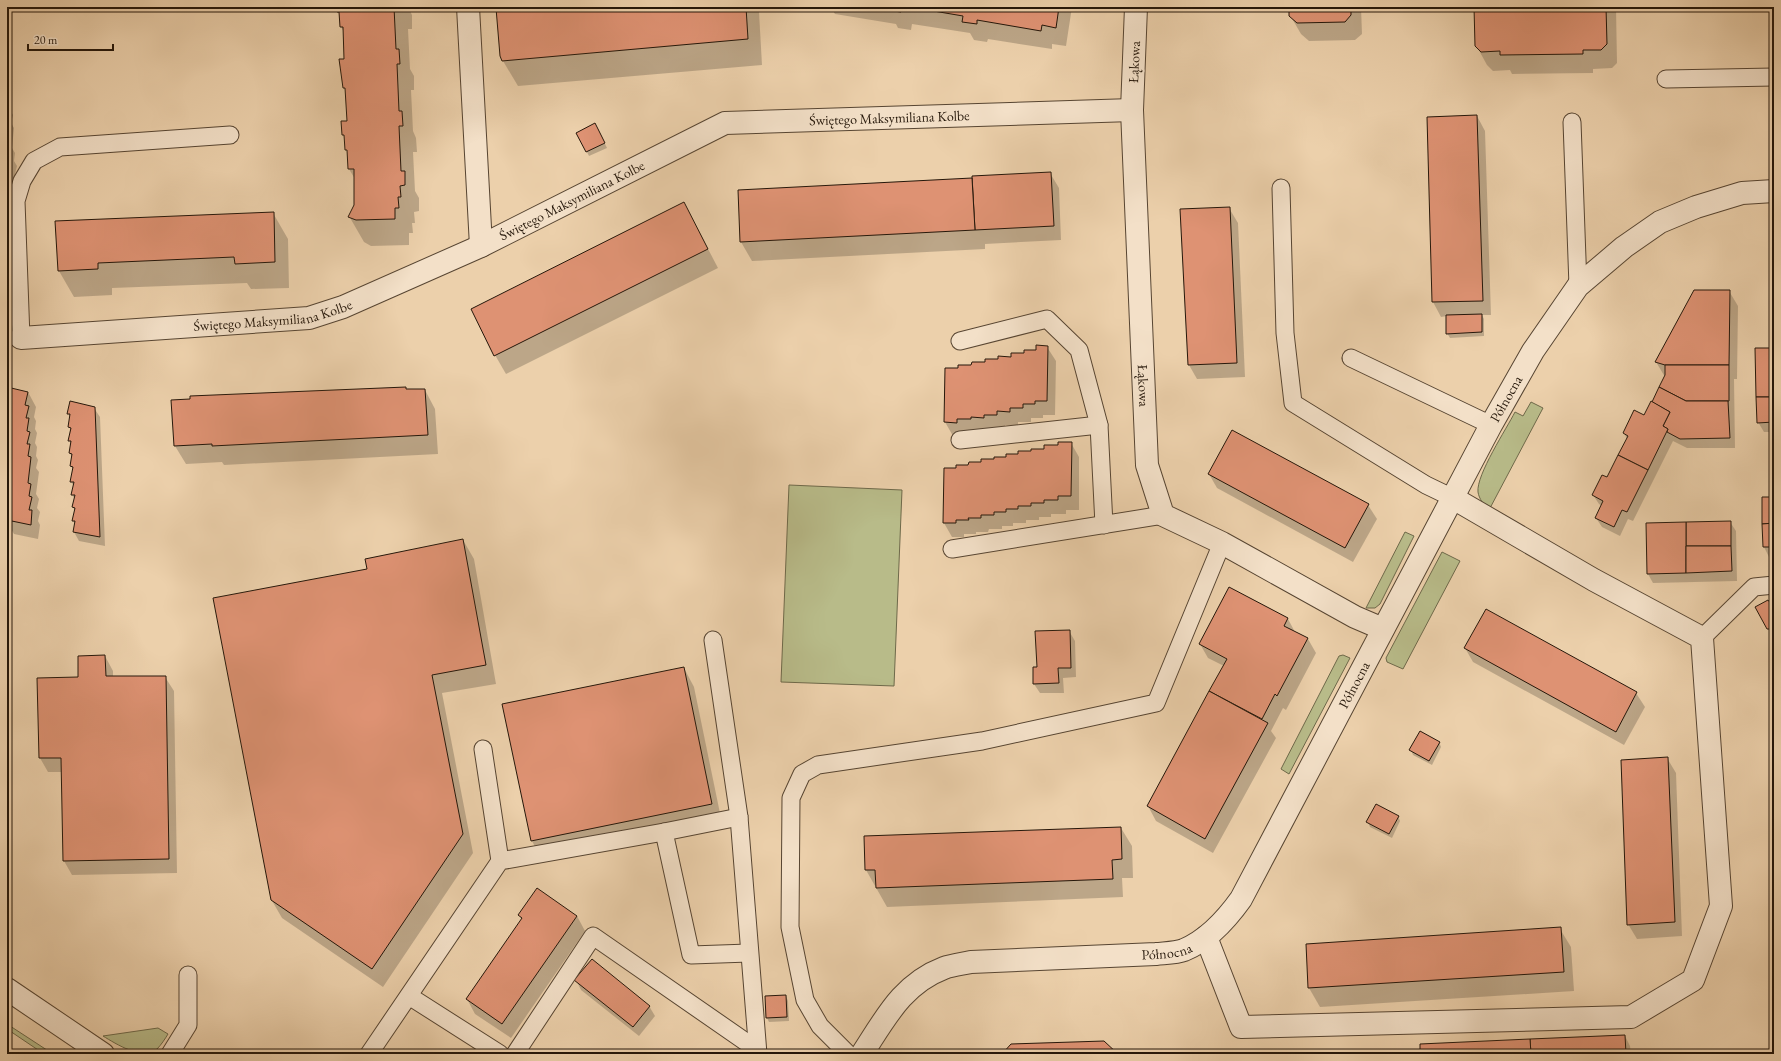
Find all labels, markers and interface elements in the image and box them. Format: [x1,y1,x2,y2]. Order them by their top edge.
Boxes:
scale bar [28,26,113,52]
text: 20 m [34,32,58,48]
street label: Łąkowa [1124,40,1144,83]
street label: Świętego Maksymiliana Kolbe [809,106,970,129]
street label: Świętego Maksymiliana Kolbe [496,156,648,244]
street label: Świętego Maksymiliana Kolbe [193,295,355,335]
street label: Łąkowa [1134,364,1154,407]
street label: Północna [1486,372,1526,425]
street label: Północna [1334,658,1374,711]
street label: Północna [1141,938,1195,964]

